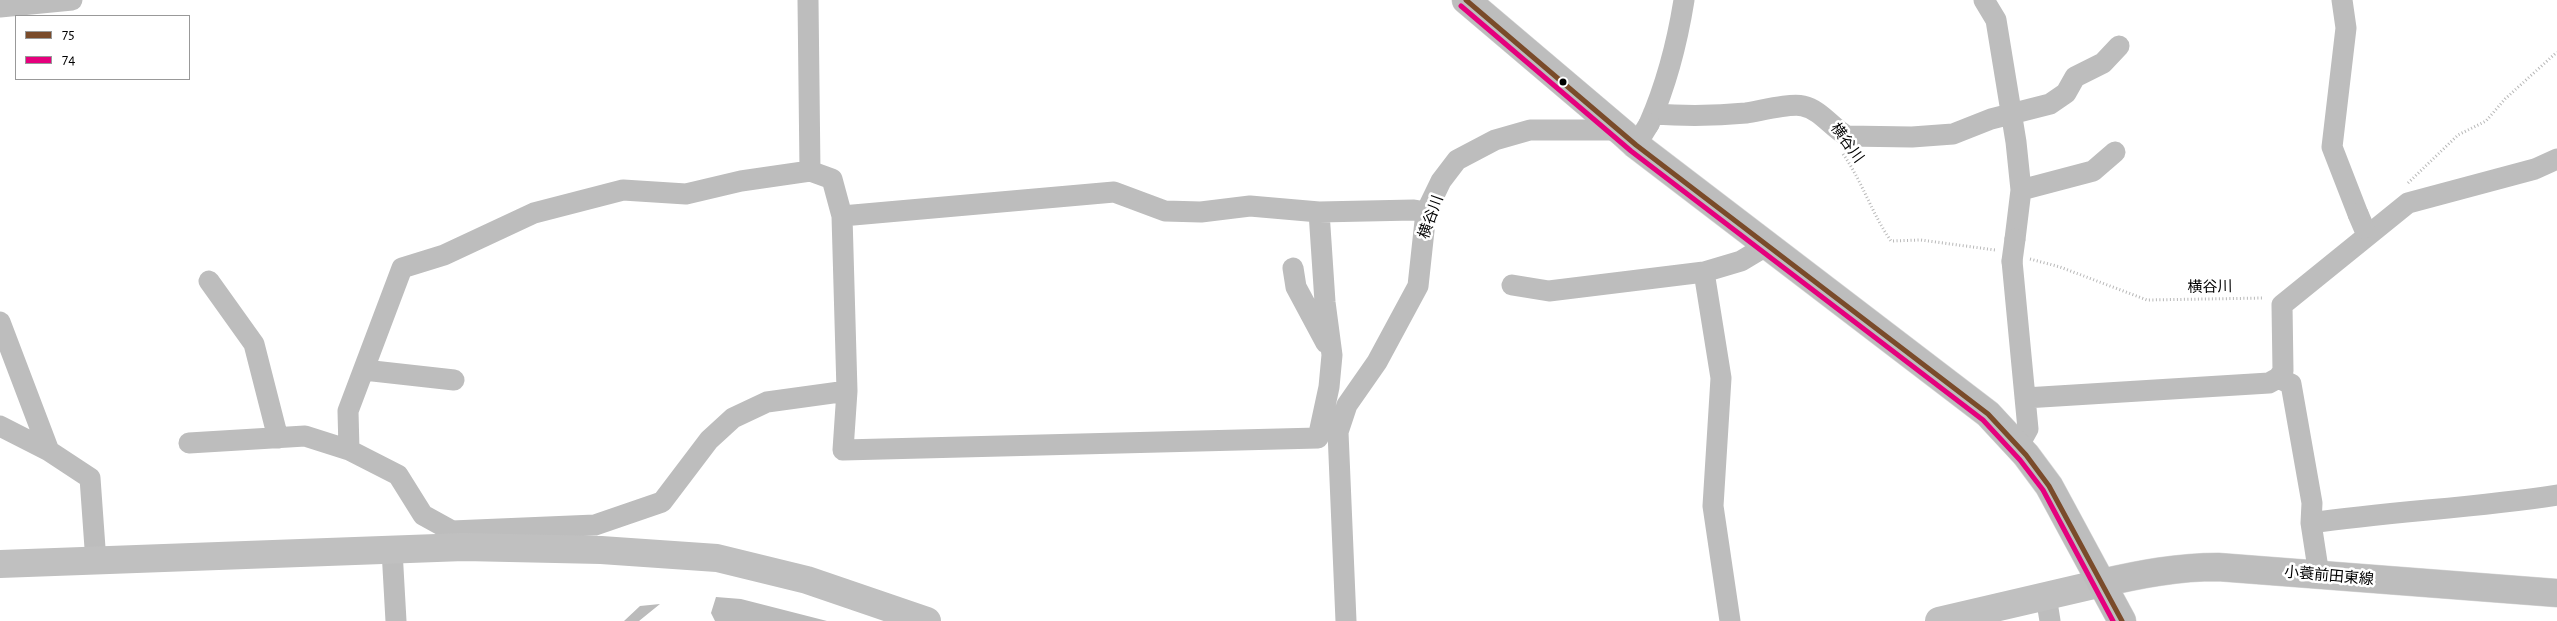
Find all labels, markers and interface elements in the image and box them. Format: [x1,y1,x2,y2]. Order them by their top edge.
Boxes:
legend [15,15,190,80]
text: 75 [62,27,75,42]
text: 74 [62,52,75,67]
unlabelled marker [1558,77,1568,87]
street label: 横谷川 [1826,120,1868,166]
street label: 横谷川 [1415,193,1447,241]
street label: 横谷川 [2187,278,2233,296]
street label: 小蓑前田東線 [2283,563,2375,589]

